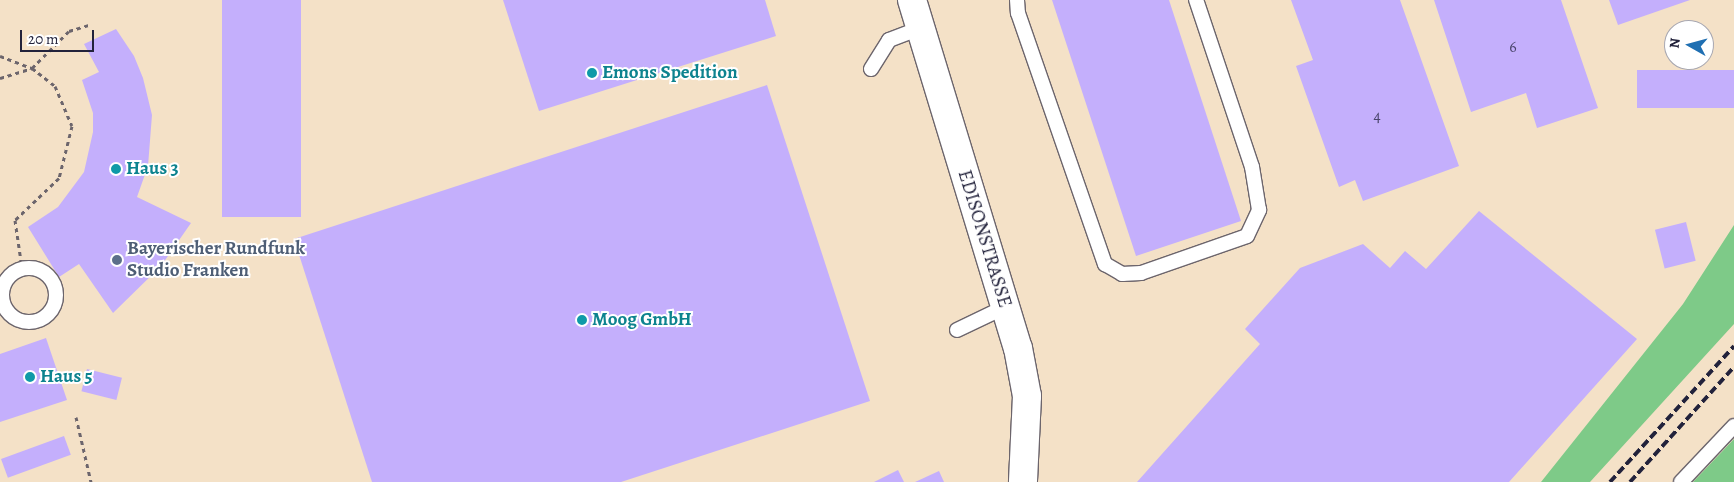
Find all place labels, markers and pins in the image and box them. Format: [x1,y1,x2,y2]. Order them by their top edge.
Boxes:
place label: Emons Spedition [602,62,738,84]
marker: Emons Spedition [586,67,598,79]
place label: Haus 3 [126,158,179,180]
marker: Haus 3 [110,163,122,175]
place label: Bayerischer Rundfunk Studio Franken [127,238,305,282]
marker: Bayerischer Rundfunk Studio Franken [111,254,123,266]
place label: Moog GmbH [592,309,692,331]
marker: Moog GmbH [576,314,588,326]
place label: Haus 5 [40,366,93,388]
marker: Haus 5 [24,371,36,383]

